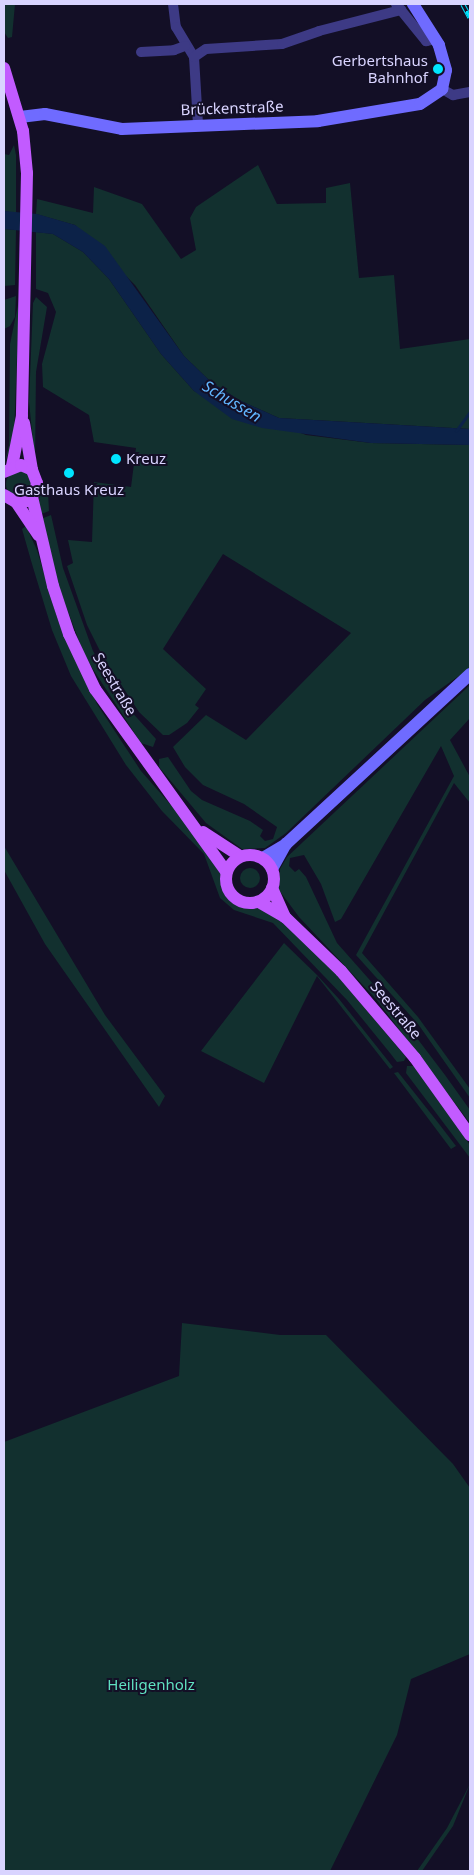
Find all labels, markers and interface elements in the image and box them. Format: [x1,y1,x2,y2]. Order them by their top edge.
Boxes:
place label: Gerbertshaus Bahnhof [332,51,428,86]
marker: Gerbertshaus Bahnhof [432,63,444,75]
street label: Brückenstraße [180,97,284,119]
water label: Schussen [199,376,265,426]
place label: Kreuz [126,450,166,468]
marker: Kreuz [110,453,122,465]
marker: Gasthaus Kreuz [63,467,75,479]
place label: Gasthaus Kreuz [14,481,124,499]
street label: Seestraße [89,649,141,719]
street label: Seestraße [367,977,425,1043]
park label: Heiligenholz [107,1676,195,1694]

